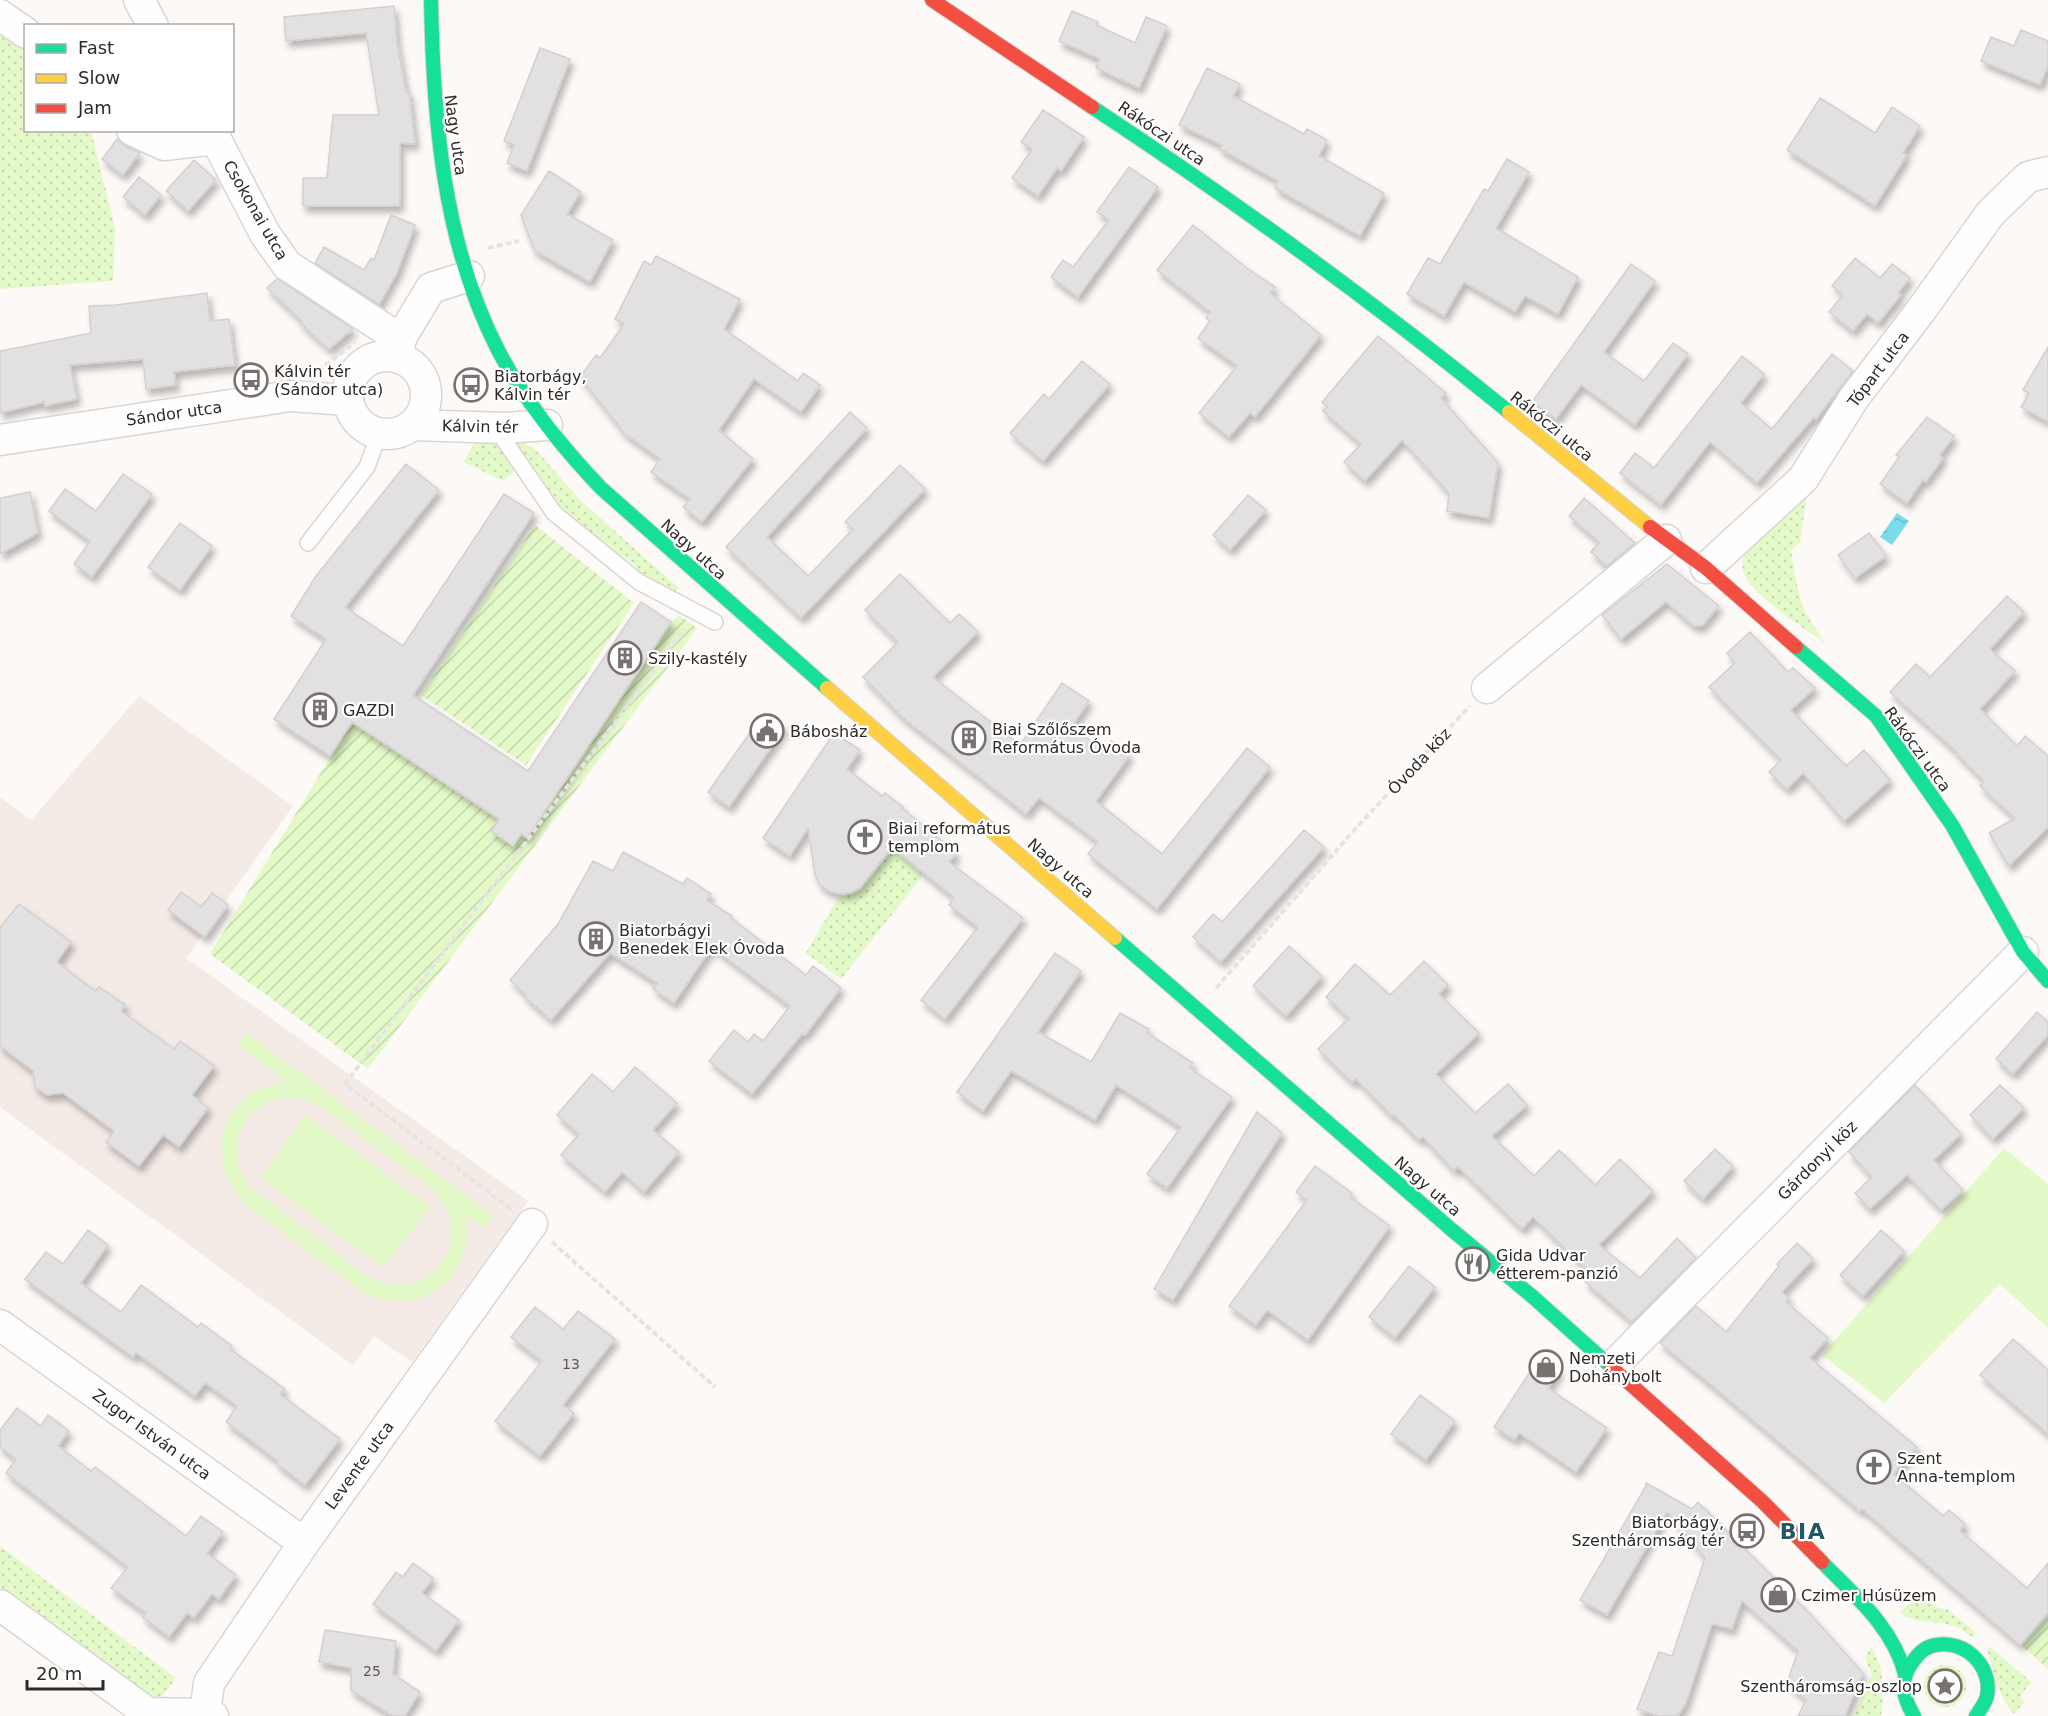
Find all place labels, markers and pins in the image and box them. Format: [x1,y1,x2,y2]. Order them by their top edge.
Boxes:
bus stop icon: Kálvin tér (Sándor utca) [233,362,269,398]
place label: Kálvin tér (Sándor utca) [274,362,383,399]
bus stop icon: Biatorbágy, Kálvin tér [453,367,489,403]
place label: Biatorbágy, Kálvin tér [494,367,587,404]
building icon: Szily-kastély [607,640,643,676]
place label: Szily-kastély [648,649,748,668]
building icon: GAZDI [302,692,338,728]
place label: GAZDI [343,701,394,720]
public building icon: Bábosház [749,713,785,749]
building icon: Biai Szőlőszem Református Óvoda [951,720,987,756]
place label: Biai Szőlőszem Református Óvoda [992,720,1141,757]
place label: Bábosház [790,722,867,741]
church icon: Biai református templom [847,819,883,855]
place label: Biai református templom [888,819,1011,856]
building icon: Biatorbágyi Benedek Elek Óvoda [578,921,614,957]
place label: Biatorbágyi Benedek Elek Óvoda [619,921,785,958]
restaurant icon: Gida Udvar étterem-panzió [1455,1246,1491,1282]
place label: Gida Udvar étterem-panzió [1496,1246,1618,1283]
shop icon: Nemzeti Dohánybolt [1528,1349,1564,1385]
place label: Nemzeti Dohánybolt [1569,1349,1661,1386]
church icon: Szent Anna-templom [1856,1449,1892,1485]
place label: Szent Anna-templom [1897,1449,2015,1486]
place label: Biatorbágy, Szentháromság tér [1572,1513,1724,1550]
bus stop icon: Biatorbágy, Szentháromság tér [1729,1513,1765,1549]
shop icon: Czimer Húsüzem [1760,1577,1796,1613]
place label: Czimer Húsüzem [1801,1586,1937,1605]
place icon: Szentháromság-oszlop [1927,1668,1963,1704]
place label: Szentháromság-oszlop [1740,1677,1922,1696]

